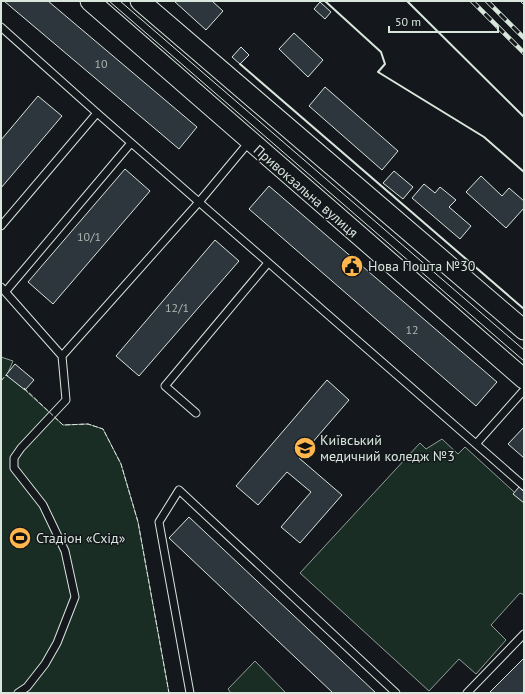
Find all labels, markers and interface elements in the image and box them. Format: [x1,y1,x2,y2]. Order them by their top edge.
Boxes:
scale bar [389,8,498,34]
text: 50 m [395,14,421,29]
house number: 10 [94,56,108,71]
street label: Привокзальна вулиця [250,141,362,241]
house number: 10/1 [77,229,101,244]
public building icon: Нова Пошта №30 [339,253,365,279]
place label: Нова Пошта №30 [368,257,476,275]
house number: 12/1 [165,300,189,315]
house number: 12 [405,322,419,337]
place label: Київський медичний коледж №3 [320,431,455,465]
school or university icon: Київський медичний коледж №3 [292,435,318,461]
sports icon: Стадіон «Схід» [7,525,33,551]
place label: Стадіон «Схід» [36,529,126,547]

